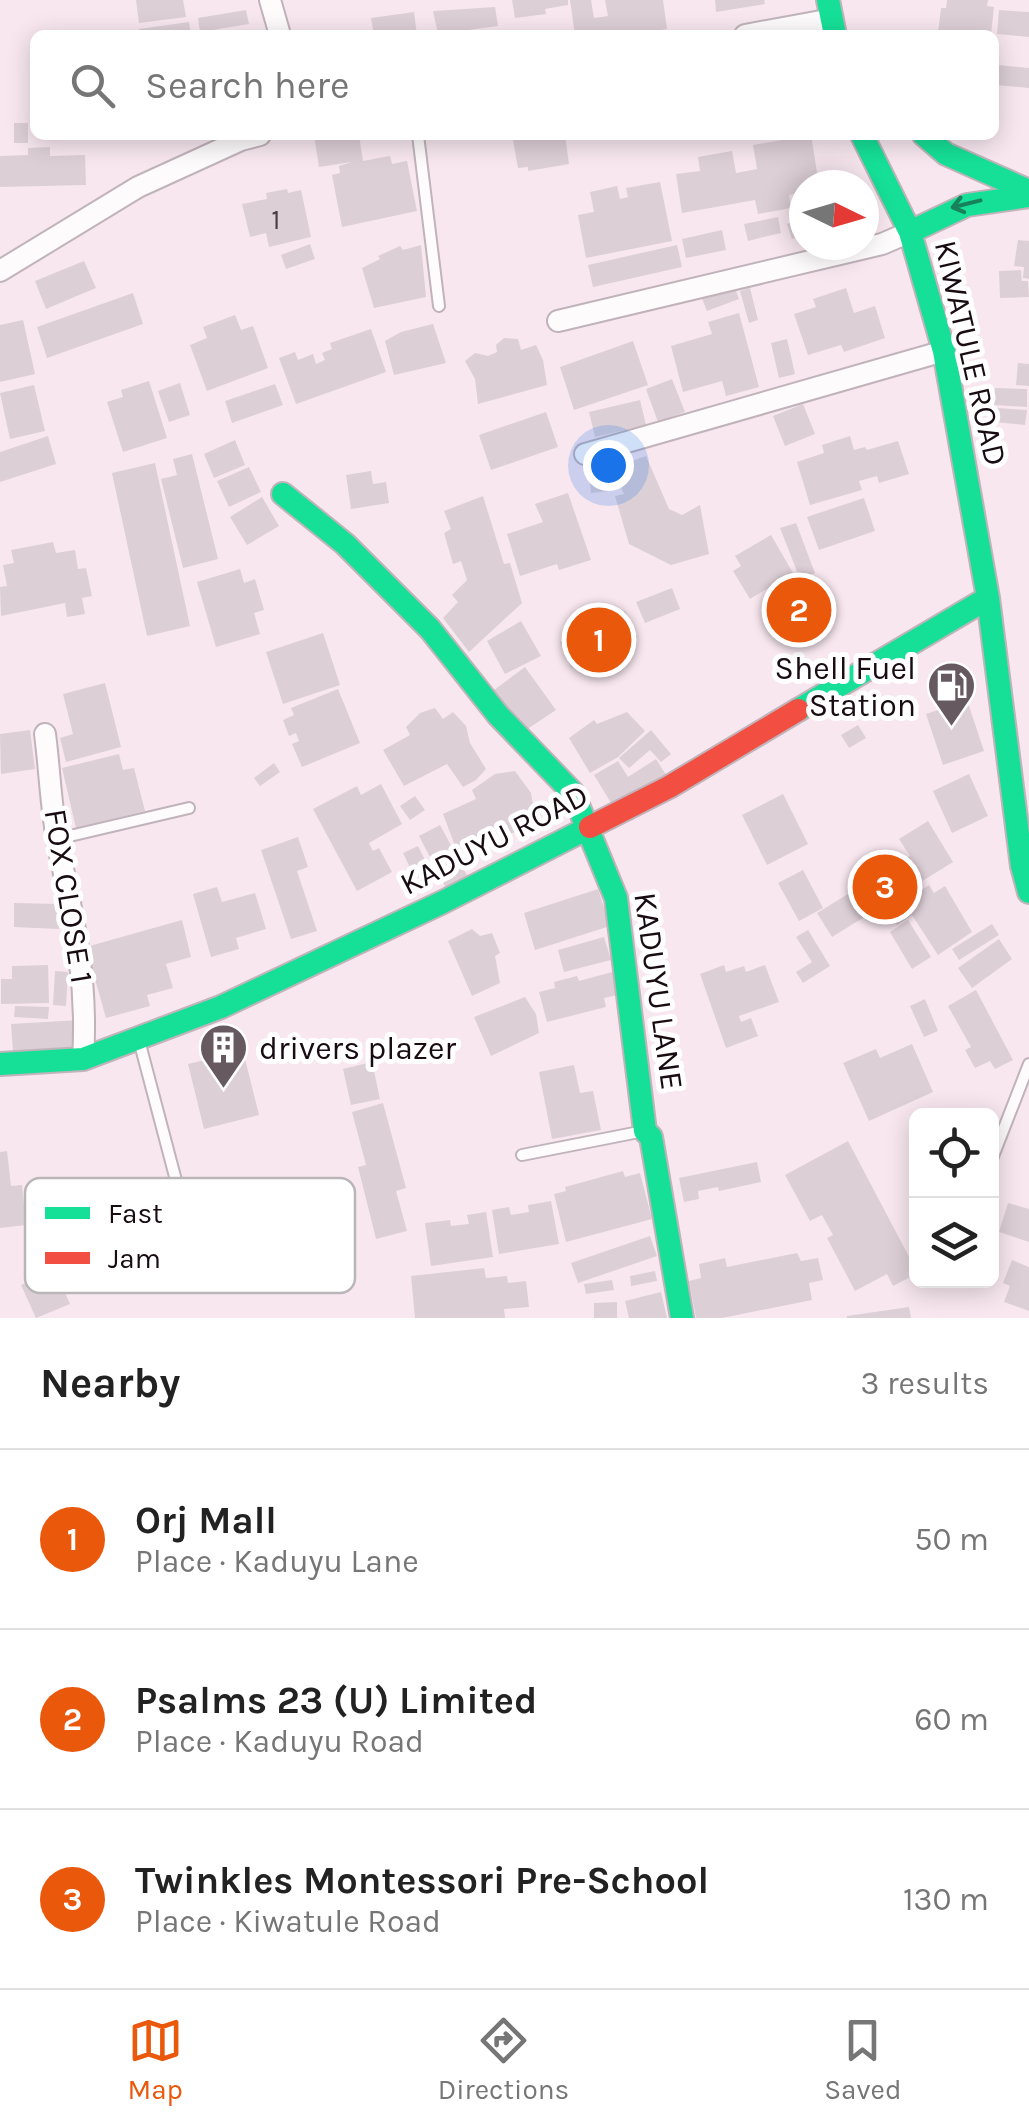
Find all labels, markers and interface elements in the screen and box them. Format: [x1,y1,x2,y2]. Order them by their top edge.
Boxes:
search box [30,30,999,140]
icon: search [65,58,120,113]
text: Search here [145,63,349,108]
north arrow [789,170,879,260]
one-way arrow [951,196,982,215]
house number: 1 [271,203,281,236]
street label: KIWATULE ROAD [927,237,1014,469]
your location [583,440,634,491]
pin: 2 [766,572,832,648]
pin: 1 [566,602,632,678]
place label: Shell Fuel Station [775,650,916,724]
fuel station icon: Shell Fuel Station [925,660,977,728]
street label: KADUYU ROAD [394,776,594,903]
street label: FOX CLOSE 1 [36,806,101,986]
pin: 3 [852,850,918,924]
street label: KADUYU LANE [626,890,691,1092]
building icon: drivers plazer [198,1022,250,1090]
place label: drivers plazer [259,1030,456,1067]
map controls [909,1108,999,1288]
button: locate [909,1108,999,1198]
legend [25,1178,355,1293]
text: Fast [108,1197,163,1230]
button: layers [909,1198,999,1288]
text: Jam [108,1242,161,1275]
text: Nearby [40,1358,180,1408]
text: 3 results [861,1365,989,1402]
text: Orj Mall [135,1498,277,1543]
text: 1 [67,1521,78,1558]
text: 50 m [914,1521,989,1558]
text: Place · Kaduyu Lane [135,1543,419,1580]
text: Psalms 23 (U) Limited [135,1678,537,1723]
text: 2 [63,1701,82,1738]
text: 60 m [914,1701,989,1738]
text: Place · Kaduyu Road [135,1723,424,1760]
text: Twinkles Montessori Pre-School [135,1858,709,1903]
text: 3 [63,1881,82,1918]
text: 130 m [903,1881,989,1918]
text: Place · Kiwatule Road [135,1903,441,1940]
tab: Map [127,2013,183,2106]
tab: Directions [438,2013,569,2106]
tab: Saved [824,2013,902,2106]

